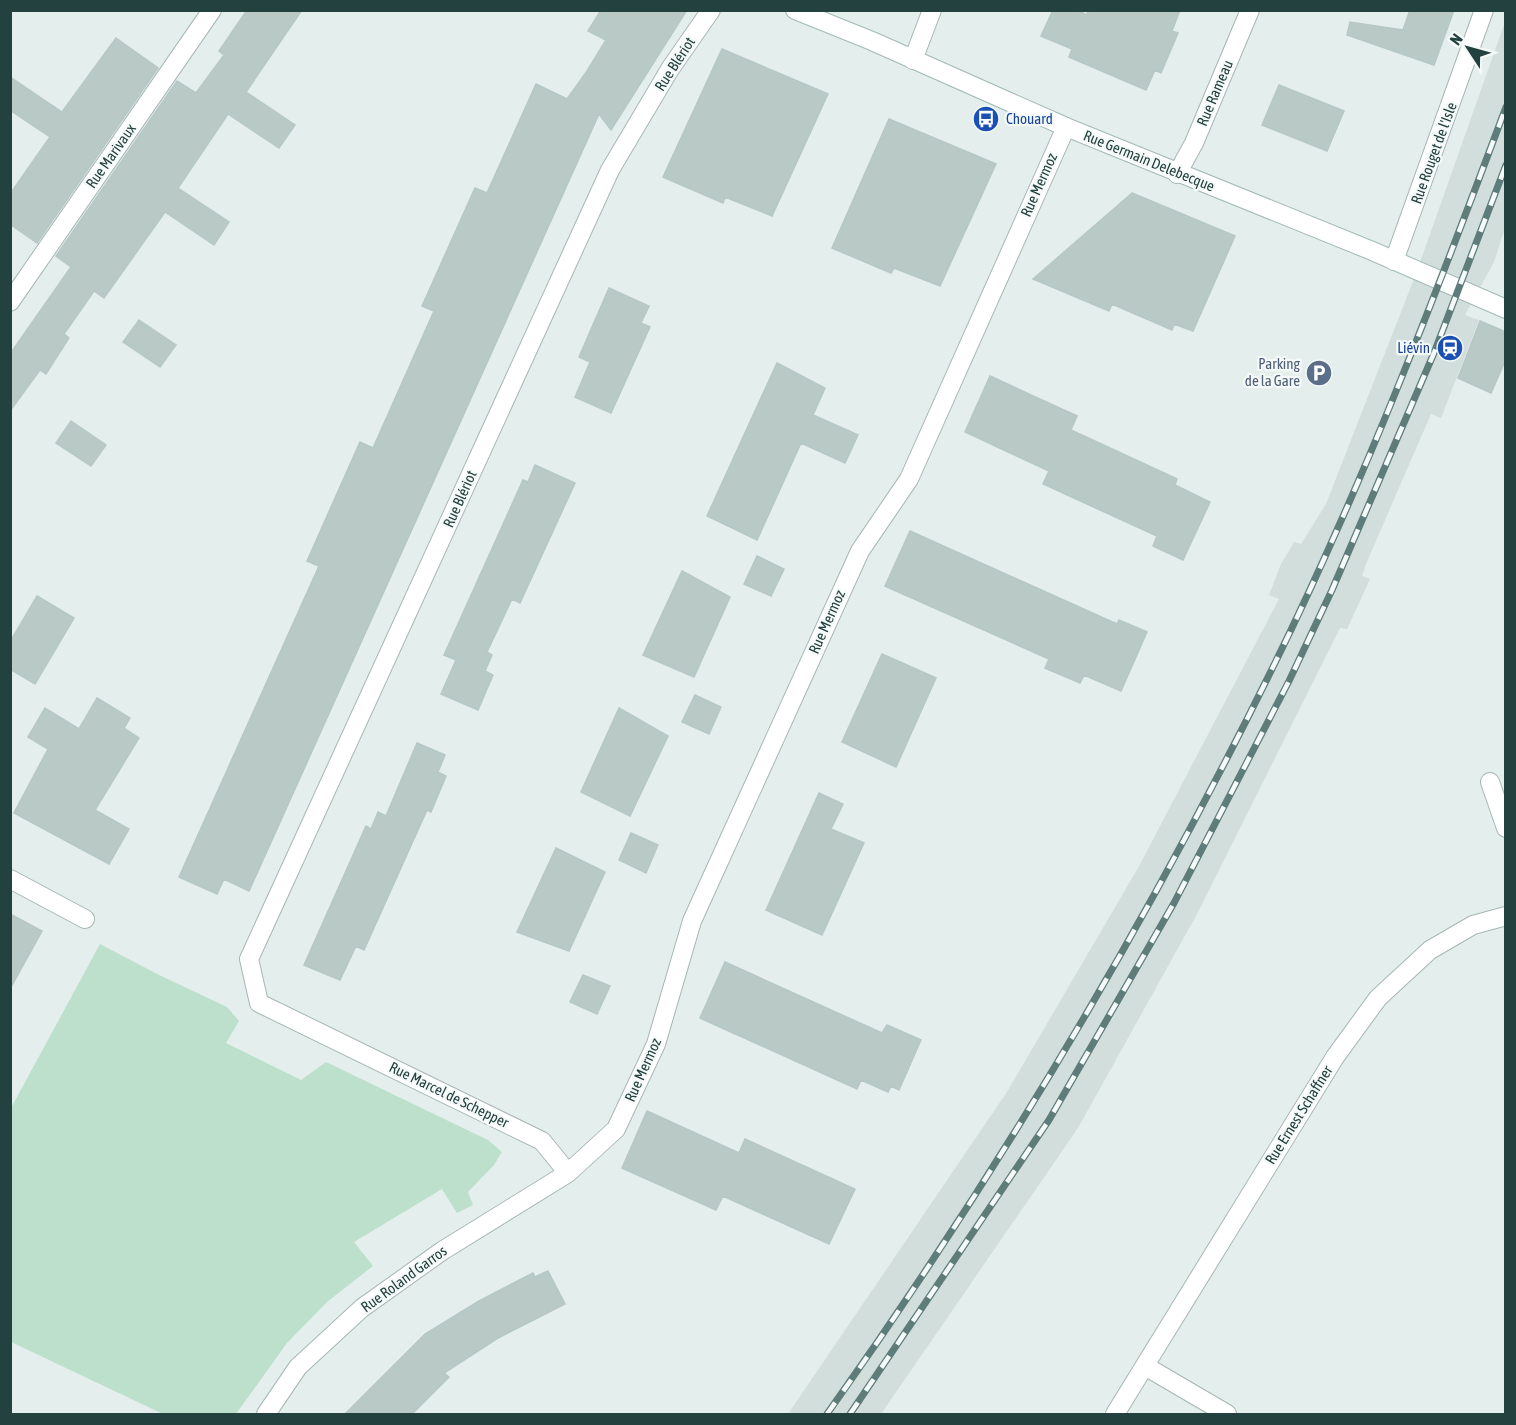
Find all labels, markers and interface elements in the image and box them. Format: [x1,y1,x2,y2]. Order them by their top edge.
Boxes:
north arrow [1438,18,1498,78]
text: N [1446,30,1466,48]
street label: Rue Blériot [651,34,698,94]
street label: Rue Rameau [1193,57,1236,128]
street label: Rue Rouget de l'Isle [1407,100,1460,206]
bus stop icon: Chouard [971,104,1001,134]
place label: Chouard [1006,110,1053,127]
street label: Rue Marivaux [82,120,139,191]
street label: Rue Germain Delebecque [1081,126,1217,195]
street label: Rue Mermoz [1017,150,1060,219]
station icon: Liévin [1435,333,1465,363]
place label: Liévin [1397,339,1430,356]
place label: Parking de la Gare [1245,355,1301,389]
parking icon: Parking de la Gare [1304,358,1334,388]
street label: Rue Blériot [439,468,480,530]
street label: Rue Mermoz [805,587,848,656]
street label: Rue Mermoz [621,1035,664,1104]
street label: Rue Marcel de Schepper [387,1058,512,1131]
street label: Rue Ernest Schaffner [1261,1062,1336,1167]
street label: Rue Roland Garros [358,1242,450,1315]

